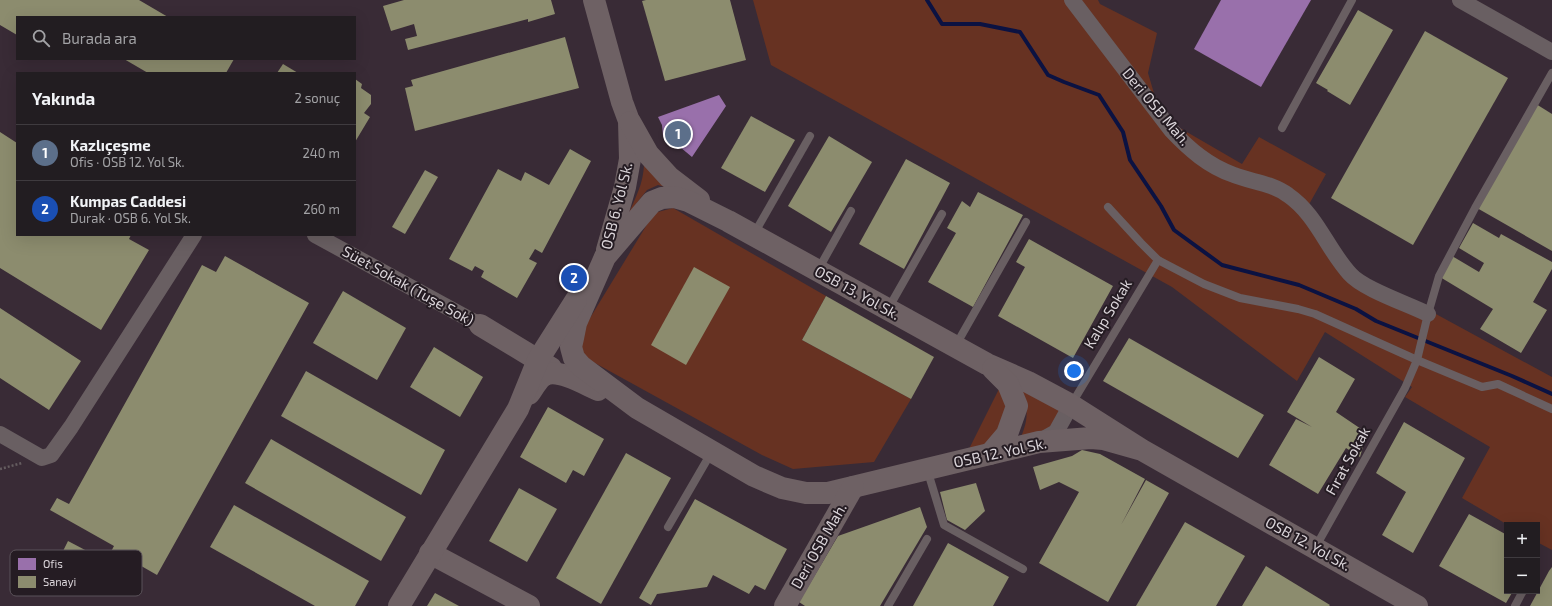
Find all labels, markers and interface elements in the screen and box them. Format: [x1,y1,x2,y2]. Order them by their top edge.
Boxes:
search box [16,16,356,60]
icon: search [30,27,52,49]
text: Burada ara [62,29,137,47]
street label: Deri OSB Mah. [1119,64,1194,149]
text: Yakında [32,88,95,108]
text: 2 sonuç [294,90,340,106]
pin: 1 [665,119,691,149]
text: Kazlıçeşme [70,136,151,154]
text: 1 [42,145,48,161]
text: 240 m [303,145,340,161]
text: Ofis · OSB 12. Yol Sk. [70,154,185,170]
street label: OSB 6. Yol Sk. [597,160,636,251]
text: Kumpas Caddesi [70,192,186,210]
text: 2 [41,201,49,217]
text: 260 m [303,201,340,217]
text: Durak · OSB 6. Yol Sk. [70,210,191,226]
street label: Süet Sokak (Tuşe Sok) [339,241,477,330]
street label: OSB 13. Yol Sk. [812,261,903,323]
pin: 2 [561,263,587,293]
street label: Kalıp Sokak [1079,275,1135,351]
your location [1064,361,1084,381]
street label: Fırat Sokak [1321,423,1373,498]
street label: OSB 12. Yol Sk. [952,433,1048,471]
street label: Deri OSB Mah. [786,500,850,591]
street label: OSB 12. Yol Sk. [1263,512,1354,574]
map controls [1504,522,1540,594]
button: + [1504,522,1540,558]
legend [10,550,142,596]
text: Ofis [43,557,63,570]
button: − [1504,558,1540,594]
text: Sanayi [43,575,76,588]

